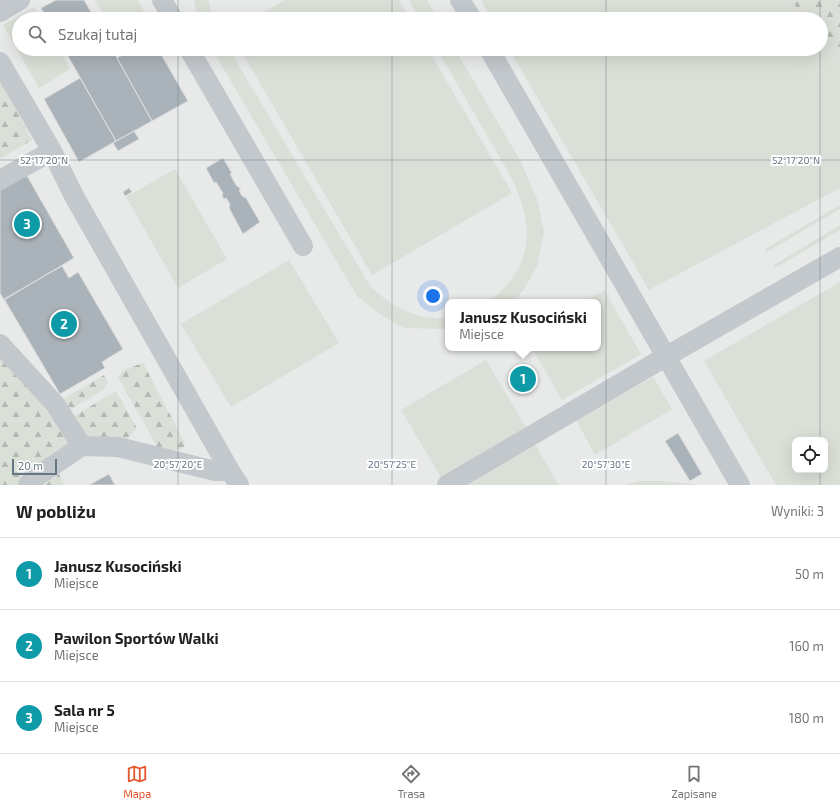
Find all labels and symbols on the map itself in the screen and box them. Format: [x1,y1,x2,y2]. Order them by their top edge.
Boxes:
text: 52°17'20"N [20,154,68,166]
text: 52°17'20"N [772,154,820,166]
pin: 3 [14,209,40,239]
your location [423,286,443,306]
pin: 2 [51,309,77,339]
pin: 1 [510,364,536,394]
scale bar [12,457,57,476]
text: 20°57'20"E [154,458,203,470]
text: 20°57'25"E [368,458,416,470]
text: 20°57'30"E [582,458,631,470]

